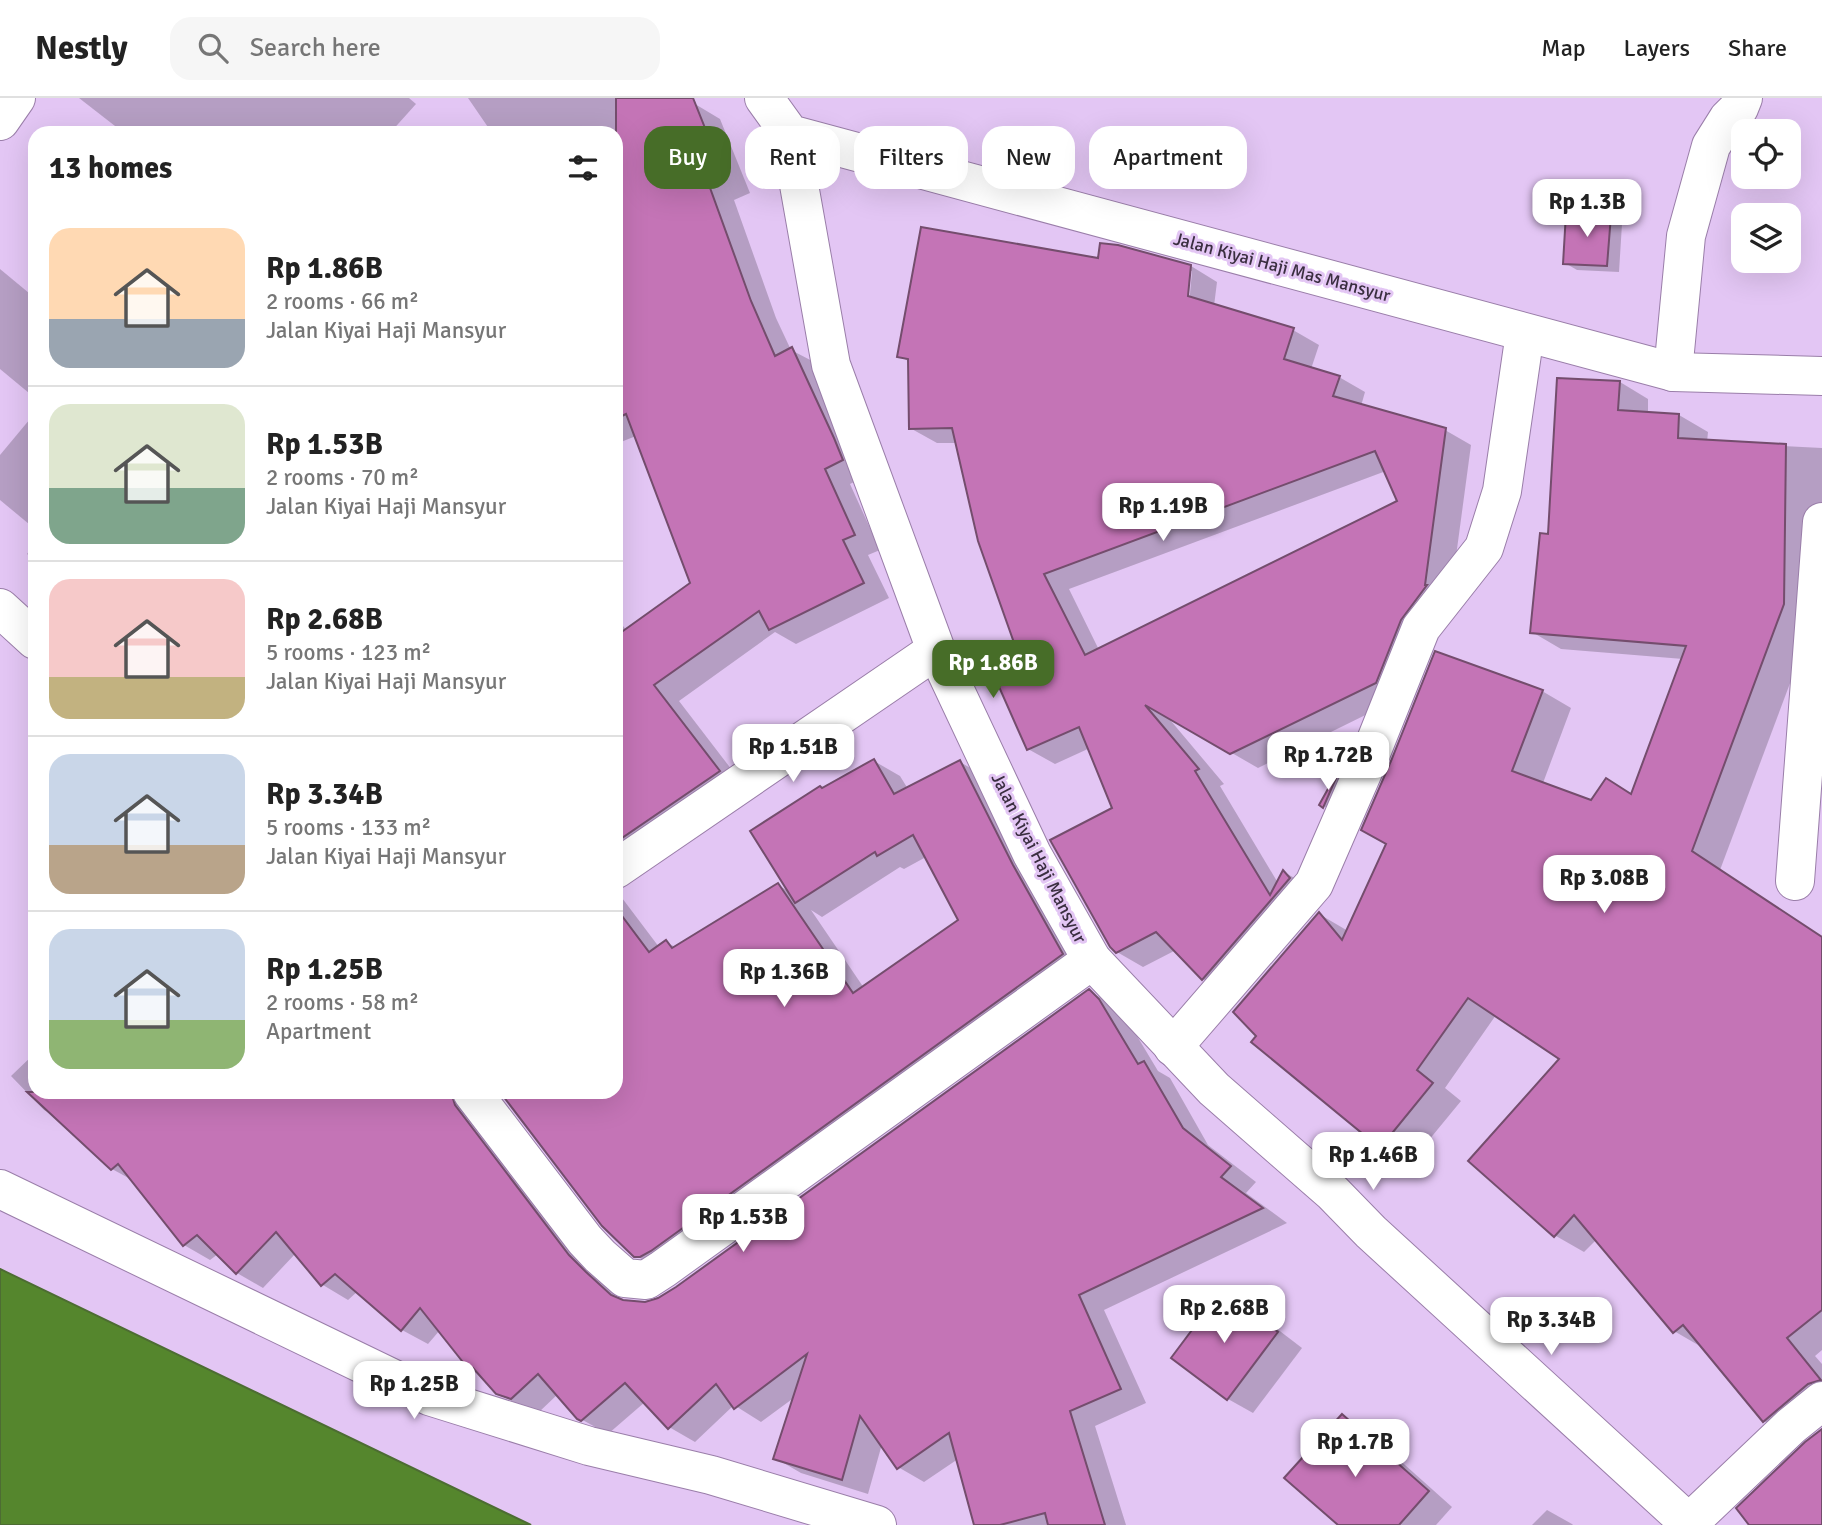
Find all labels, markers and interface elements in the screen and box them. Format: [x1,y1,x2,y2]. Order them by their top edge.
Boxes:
search box [170,17,660,80]
text: Nestly [35,28,128,69]
icon: search [194,29,232,67]
text: Search here [250,32,381,64]
text: Map [1541,33,1586,63]
text: Layers [1624,33,1690,63]
text: Share [1728,33,1787,63]
map controls [1731,119,1801,273]
button: locate [1731,119,1801,189]
chip: Buy [644,126,731,189]
chip: Rent [745,126,840,189]
chip: Filters [854,126,968,189]
chip: New [982,126,1075,189]
chip: Apartment [1089,126,1247,189]
icon: filters [564,149,602,187]
text: 13 homes [49,150,172,187]
pin: Rp 1.3B [1522,180,1652,239]
text: Rp 1.3B [1548,187,1626,216]
button: layers [1731,203,1801,273]
street label: Jalan Kiyai Haji Mas Mansyur [1171,227,1393,307]
text: Rp 1.86B [266,250,383,287]
icon: home [105,256,189,340]
text: 2 rooms · 66 m² [266,287,419,316]
text: Jalan Kiyai Haji Mansyur [266,316,506,345]
text: Rp 1.53B [266,426,383,463]
icon: home [105,432,189,516]
text: 2 rooms · 70 m² [266,463,419,492]
pin: Rp 1.19B [1091,484,1235,543]
text: Rp 1.19B [1118,491,1208,520]
text: Jalan Kiyai Haji Mansyur [266,492,506,521]
text: Rp 2.68B [266,601,383,638]
icon: home [105,607,189,691]
text: 5 rooms · 123 m² [266,638,431,667]
pin: Rp 1.86B [921,640,1065,700]
text: Rp 1.86B [948,648,1038,677]
text: Jalan Kiyai Haji Mansyur [266,667,506,696]
pin: Rp 1.51B [721,724,865,784]
text: Rp 1.51B [748,732,838,761]
pin: Rp 1.72B [1256,732,1400,792]
text: Rp 1.72B [1283,740,1373,769]
street label: Jalan Kiyai Haji Mansyur [987,769,1092,947]
text: Rp 3.34B [266,776,383,813]
icon: home [105,782,189,866]
text: 5 rooms · 133 m² [266,813,431,842]
text: Jalan Kiyai Haji Mansyur [266,842,506,871]
pin: Rp 3.08B [1532,856,1676,915]
text: Rp 3.08B [1559,863,1649,892]
pin: Rp 1.36B [712,950,856,1009]
text: Rp 1.25B [266,951,383,988]
icon: home [105,957,189,1041]
text: Rp 1.36B [739,957,829,986]
text: 2 rooms · 58 m² [266,988,419,1017]
text: Apartment [266,1017,371,1046]
pin: Rp 1.46B [1301,1132,1445,1192]
text: Rp 1.46B [1328,1140,1418,1169]
pin: Rp 1.53B [671,1194,815,1254]
text: Rp 1.53B [698,1202,788,1231]
pin: Rp 2.68B [1152,1286,1296,1345]
text: Rp 2.68B [1179,1293,1269,1322]
pin: Rp 3.34B [1479,1298,1623,1357]
text: Rp 3.34B [1506,1305,1596,1334]
pin: Rp 1.25B [342,1362,486,1421]
text: Rp 1.25B [369,1369,459,1398]
pin: Rp 1.7B [1290,1420,1420,1479]
text: Rp 1.7B [1316,1427,1394,1456]

